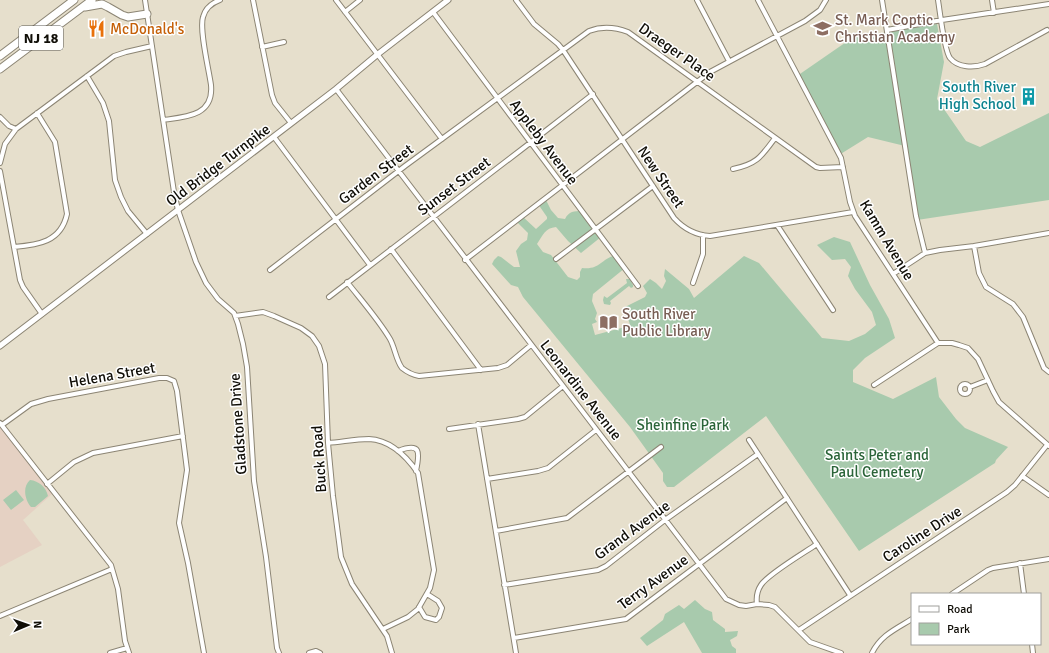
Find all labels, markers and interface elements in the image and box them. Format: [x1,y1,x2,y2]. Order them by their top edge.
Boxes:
place label: St. Mark Coptic Christian Academy [835,11,955,46]
restaurant icon: McDonald's [87,19,107,39]
street label: Draeger Place [635,19,719,85]
school or university icon: St. Mark Coptic Christian Academy [812,19,832,39]
place label: McDonald's [110,20,185,38]
road number: NJ 18 [19,26,63,50]
place label: South River High School [939,78,1016,113]
building icon: South River High School [1019,86,1039,106]
street label: Appleby Avenue [506,96,582,188]
street label: Old Bridge Turnpike [162,120,274,210]
street label: Garden Street [335,140,417,208]
street label: New Street [634,143,688,211]
street label: Sunset Street [414,153,494,219]
street label: Kamm Avenue [856,196,918,284]
place label: South River Public Library [622,305,711,340]
library icon: South River Public Library [599,313,619,333]
street label: Leonardine Avenue [536,336,626,444]
street label: Helena Street [67,359,157,391]
street label: Gladstone Drive [225,373,251,475]
park label: Sheinfine Park [637,416,730,434]
street label: Buck Road [308,425,330,493]
park label: Saints Peter and Paul Cemetery [825,446,929,481]
street label: Grand Avenue [591,497,673,563]
street label: Caroline Drive [879,502,965,566]
street label: Terry Avenue [614,551,692,613]
legend [911,593,1041,645]
text: Road [947,602,973,617]
north arrow [8,605,48,645]
text: N [31,621,44,629]
text: Park [947,622,970,637]

